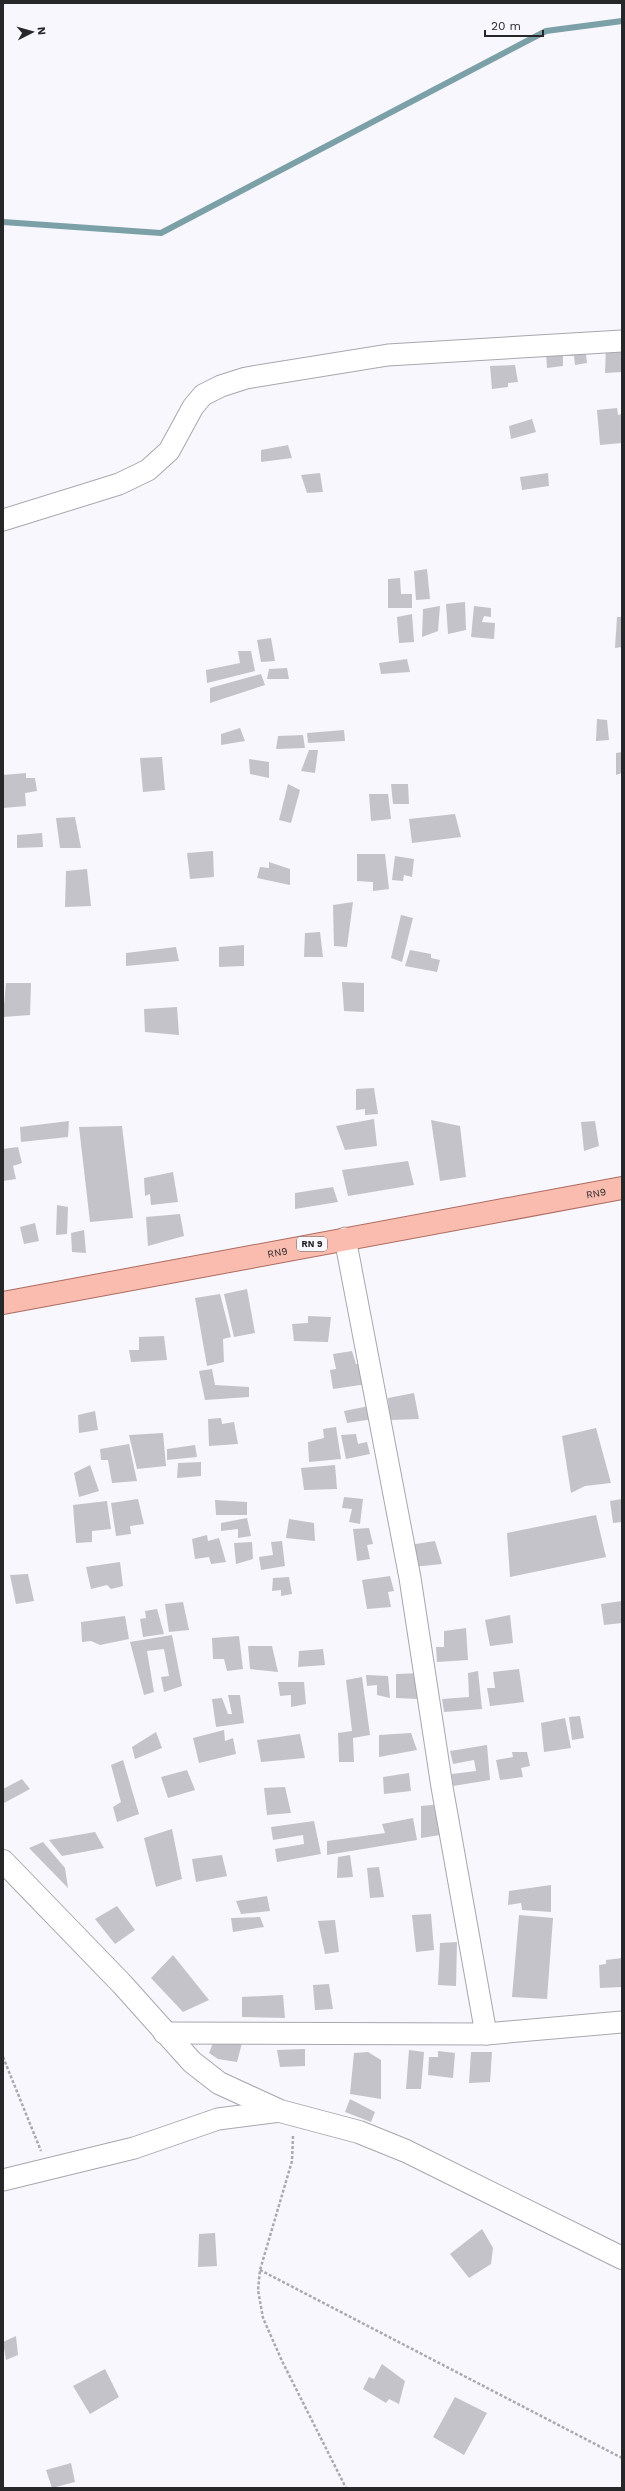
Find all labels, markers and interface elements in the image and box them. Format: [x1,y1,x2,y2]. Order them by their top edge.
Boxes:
north arrow [12,12,52,52]
scale bar [485,12,543,38]
text: 20 m [491,19,521,33]
text: N [35,26,48,36]
street label: RN9 [585,1186,607,1200]
road number: RN 9 [297,1237,327,1251]
street label: RN9 [266,1245,288,1259]

